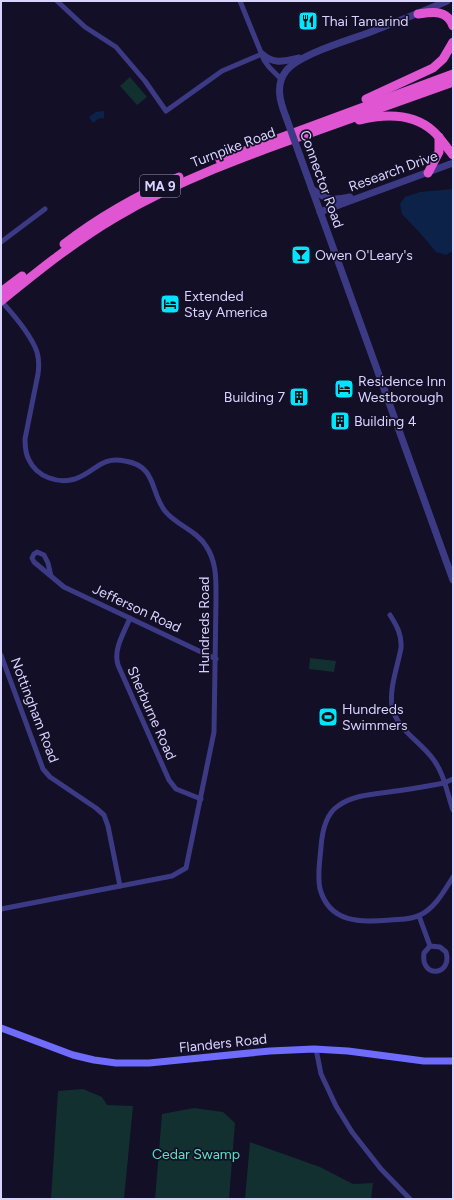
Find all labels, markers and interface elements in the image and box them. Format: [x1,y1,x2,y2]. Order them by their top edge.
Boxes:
restaurant icon: Thai Tamarind [297,10,319,32]
place label: Thai Tamarind [322,13,408,30]
street label: Turnpike Road [189,124,278,171]
street label: Connector Road [296,128,347,230]
street label: Research Drive [346,147,440,195]
road number: MA 9 [140,175,180,197]
bar icon: Owen O'Leary's [290,244,312,266]
place label: Owen O'Leary's [315,247,413,264]
place label: Extended Stay America [184,288,267,321]
hotel icon: Extended Stay America [159,293,181,315]
place label: Residence Inn Westborough [358,373,446,406]
hotel icon: Residence Inn Westborough [333,378,355,400]
building icon: Building 7 [288,386,310,408]
place label: Building 7 [224,389,285,406]
building icon: Building 4 [329,410,351,432]
place label: Building 4 [354,413,417,430]
street label: Hundreds Road [196,576,213,674]
street label: Jefferson Road [90,581,184,636]
street label: Nottingham Road [7,655,62,765]
street label: Sherburne Road [123,664,180,763]
place label: Hundreds Swimmers [342,701,408,734]
sports icon: Hundreds Swimmers [317,706,339,728]
street label: Flanders Road [178,1030,268,1057]
park label: Cedar Swamp [152,1146,240,1163]

